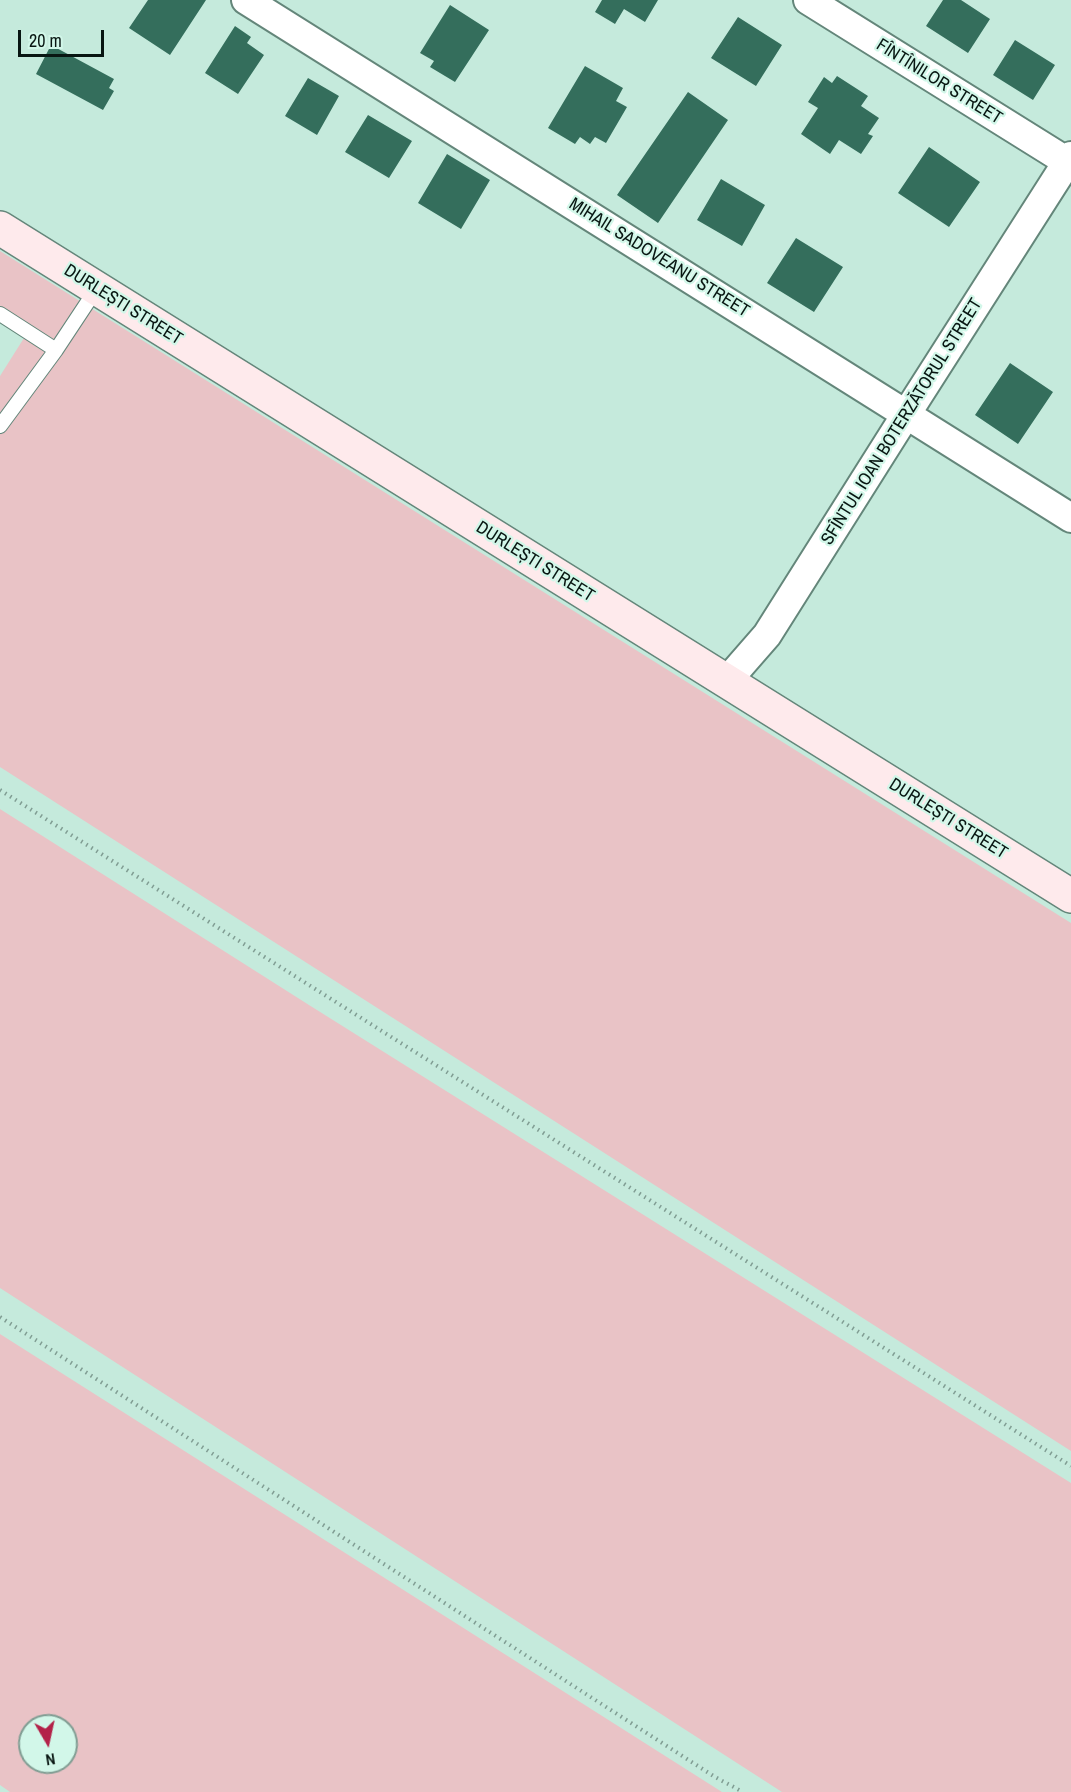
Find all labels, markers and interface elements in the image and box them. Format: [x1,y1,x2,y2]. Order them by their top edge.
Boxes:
scale bar [21,18,106,56]
text: 20 m [29,28,62,53]
street label: FÎNTÎNILOR STREET [872,35,1006,129]
street label: MIHAIL SADOVEANU STREET [565,194,753,322]
street label: DURLEȘTI STREET [60,260,186,350]
street label: SFÎNTUL IOAN BOTERZĂTORUL STREET [817,295,987,549]
street label: DURLEȘTI STREET [472,517,598,607]
street label: DURLEȘTI STREET [885,774,1011,864]
north arrow [18,1714,78,1774]
text: N [44,1748,57,1771]

